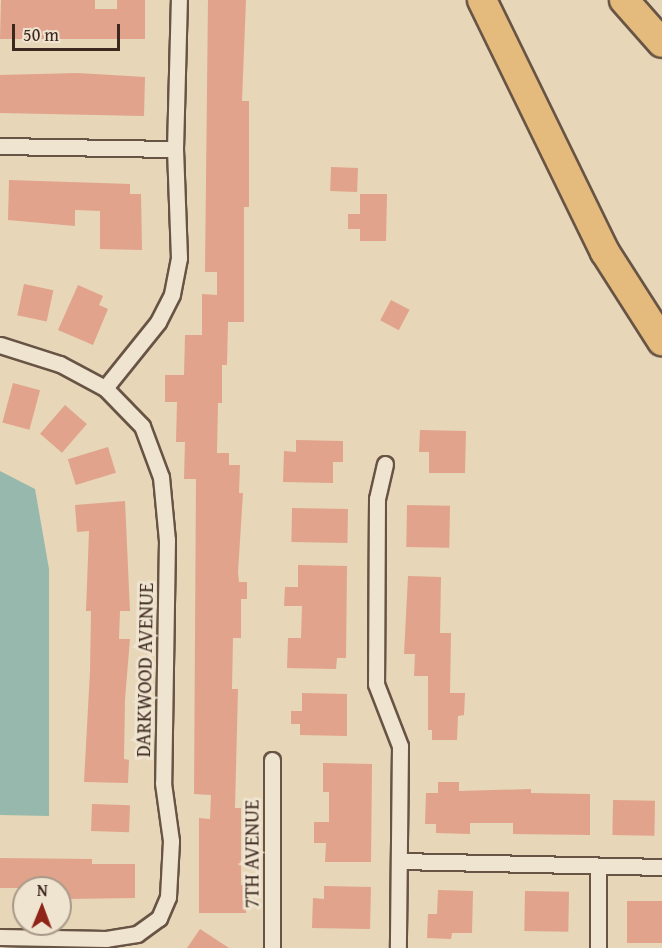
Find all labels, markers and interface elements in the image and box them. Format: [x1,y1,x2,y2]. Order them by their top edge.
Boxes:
scale bar [15,12,123,50]
text: 50 m [23,21,59,48]
street label: DARKWOOD AVENUE [130,582,158,758]
street label: 7TH AVENUE [239,800,263,908]
north arrow [12,876,72,936]
text: N [37,878,48,902]

